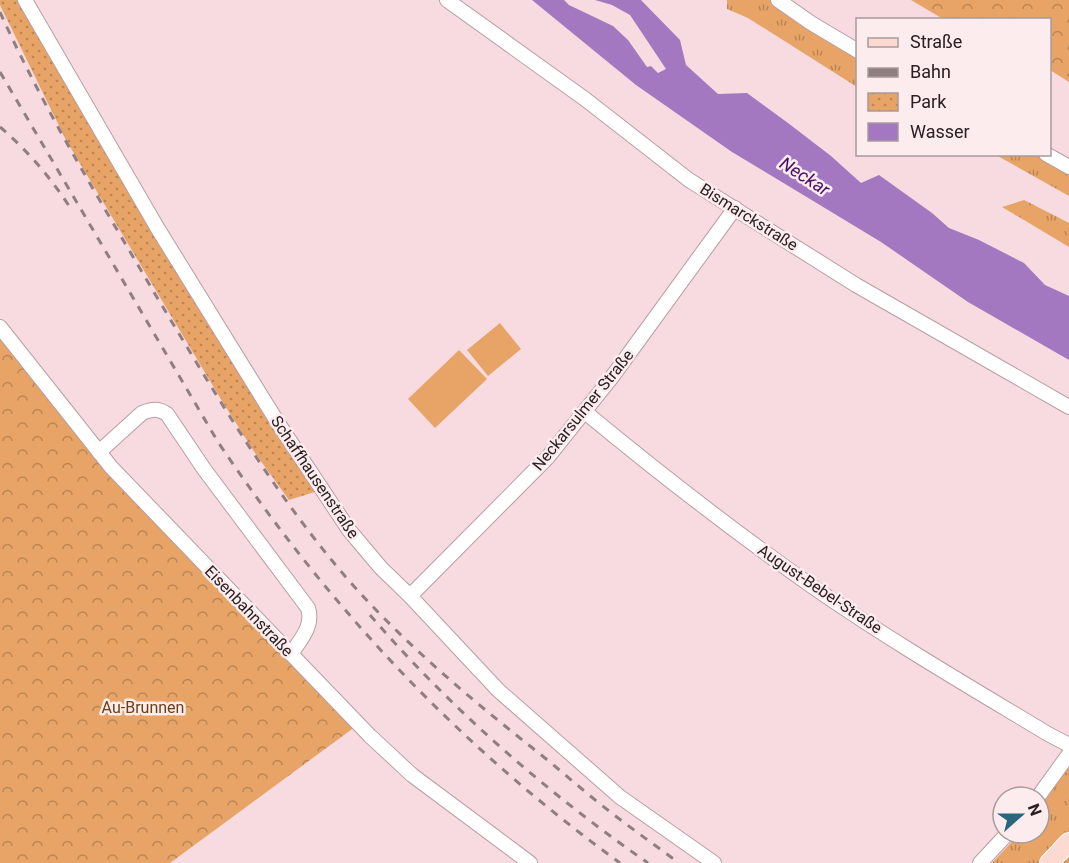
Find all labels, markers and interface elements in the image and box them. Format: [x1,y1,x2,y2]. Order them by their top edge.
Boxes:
legend [856,18,1051,156]
text: Straße [910,31,962,52]
text: Bahn [910,61,951,82]
text: Park [910,91,947,112]
text: Wasser [910,121,970,142]
water label: Neckar [776,152,835,200]
street label: Bismarckstraße [697,179,801,255]
street label: Neckarsulmer Straße [528,346,638,474]
street label: Schaffhausenstraße [267,412,363,542]
street label: August-Bebel-Straße [754,540,886,638]
street label: Eisenbahnstraße [201,562,297,660]
park label: Au-Brunnen [102,698,184,717]
north arrow [991,785,1051,845]
text: N [1024,801,1045,818]

